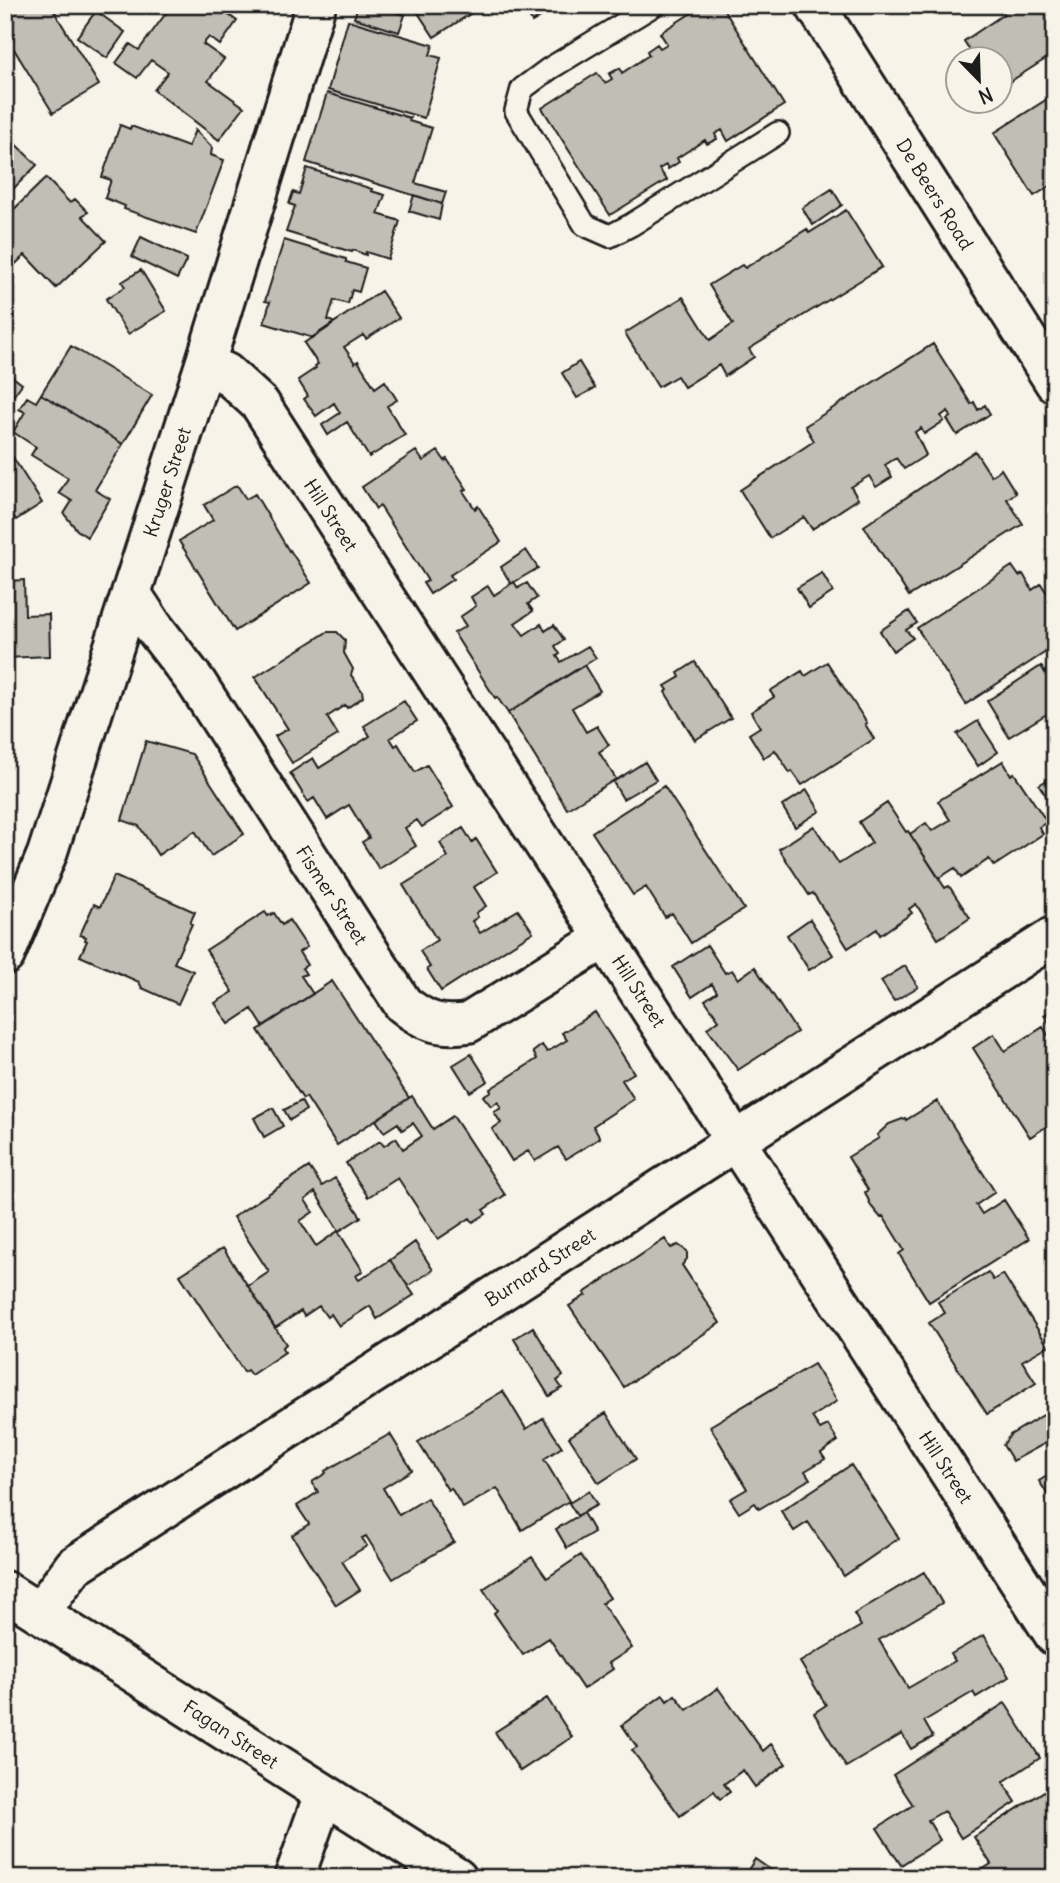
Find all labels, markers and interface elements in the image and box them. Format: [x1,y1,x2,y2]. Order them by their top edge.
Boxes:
north arrow [944,46,1014,116]
text: N [975,82,996,109]
street label: De Beers Road [891,134,979,254]
street label: Kruger Street [138,424,196,540]
street label: Hill Street [299,474,363,556]
street label: Fismer Street [291,841,373,949]
street label: Hill Street [607,950,671,1032]
street label: Burnard Street [480,1222,600,1312]
street label: Hill Street [914,1426,978,1508]
street label: Fagan Street [179,1694,283,1774]

